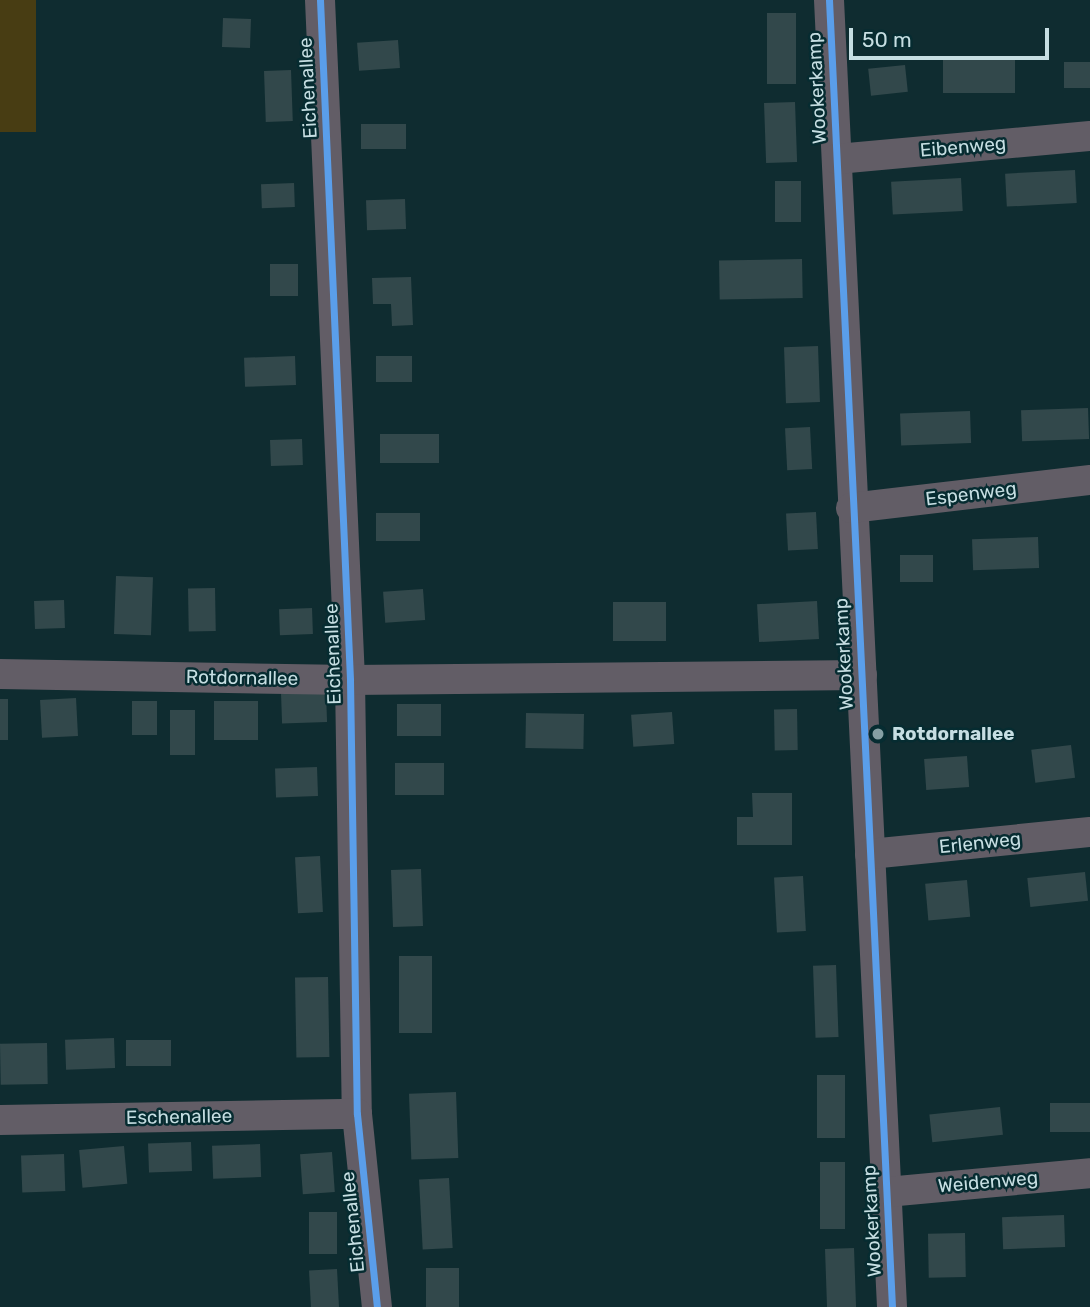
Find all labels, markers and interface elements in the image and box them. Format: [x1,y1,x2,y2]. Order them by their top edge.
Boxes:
scale bar [852,14,1052,58]
text: 50 m [862,27,912,52]
street label: Wookerkamp [803,31,831,145]
street label: Eichenallee [294,37,322,139]
street label: Eibenweg [919,132,1007,162]
street label: Espenweg [924,477,1018,511]
street label: Wookerkamp [830,597,858,711]
street label: Eichenallee [320,603,346,705]
street label: Rotdornallee [186,666,298,690]
place label: Rotdornallee [892,723,1015,745]
marker: Rotdornallee [870,726,886,742]
street label: Erlenweg [938,827,1022,859]
street label: Eschenallee [126,1105,232,1129]
street label: Wookerkamp [858,1164,886,1278]
street label: Weidenweg [937,1166,1039,1198]
street label: Eichenallee [336,1170,370,1274]

